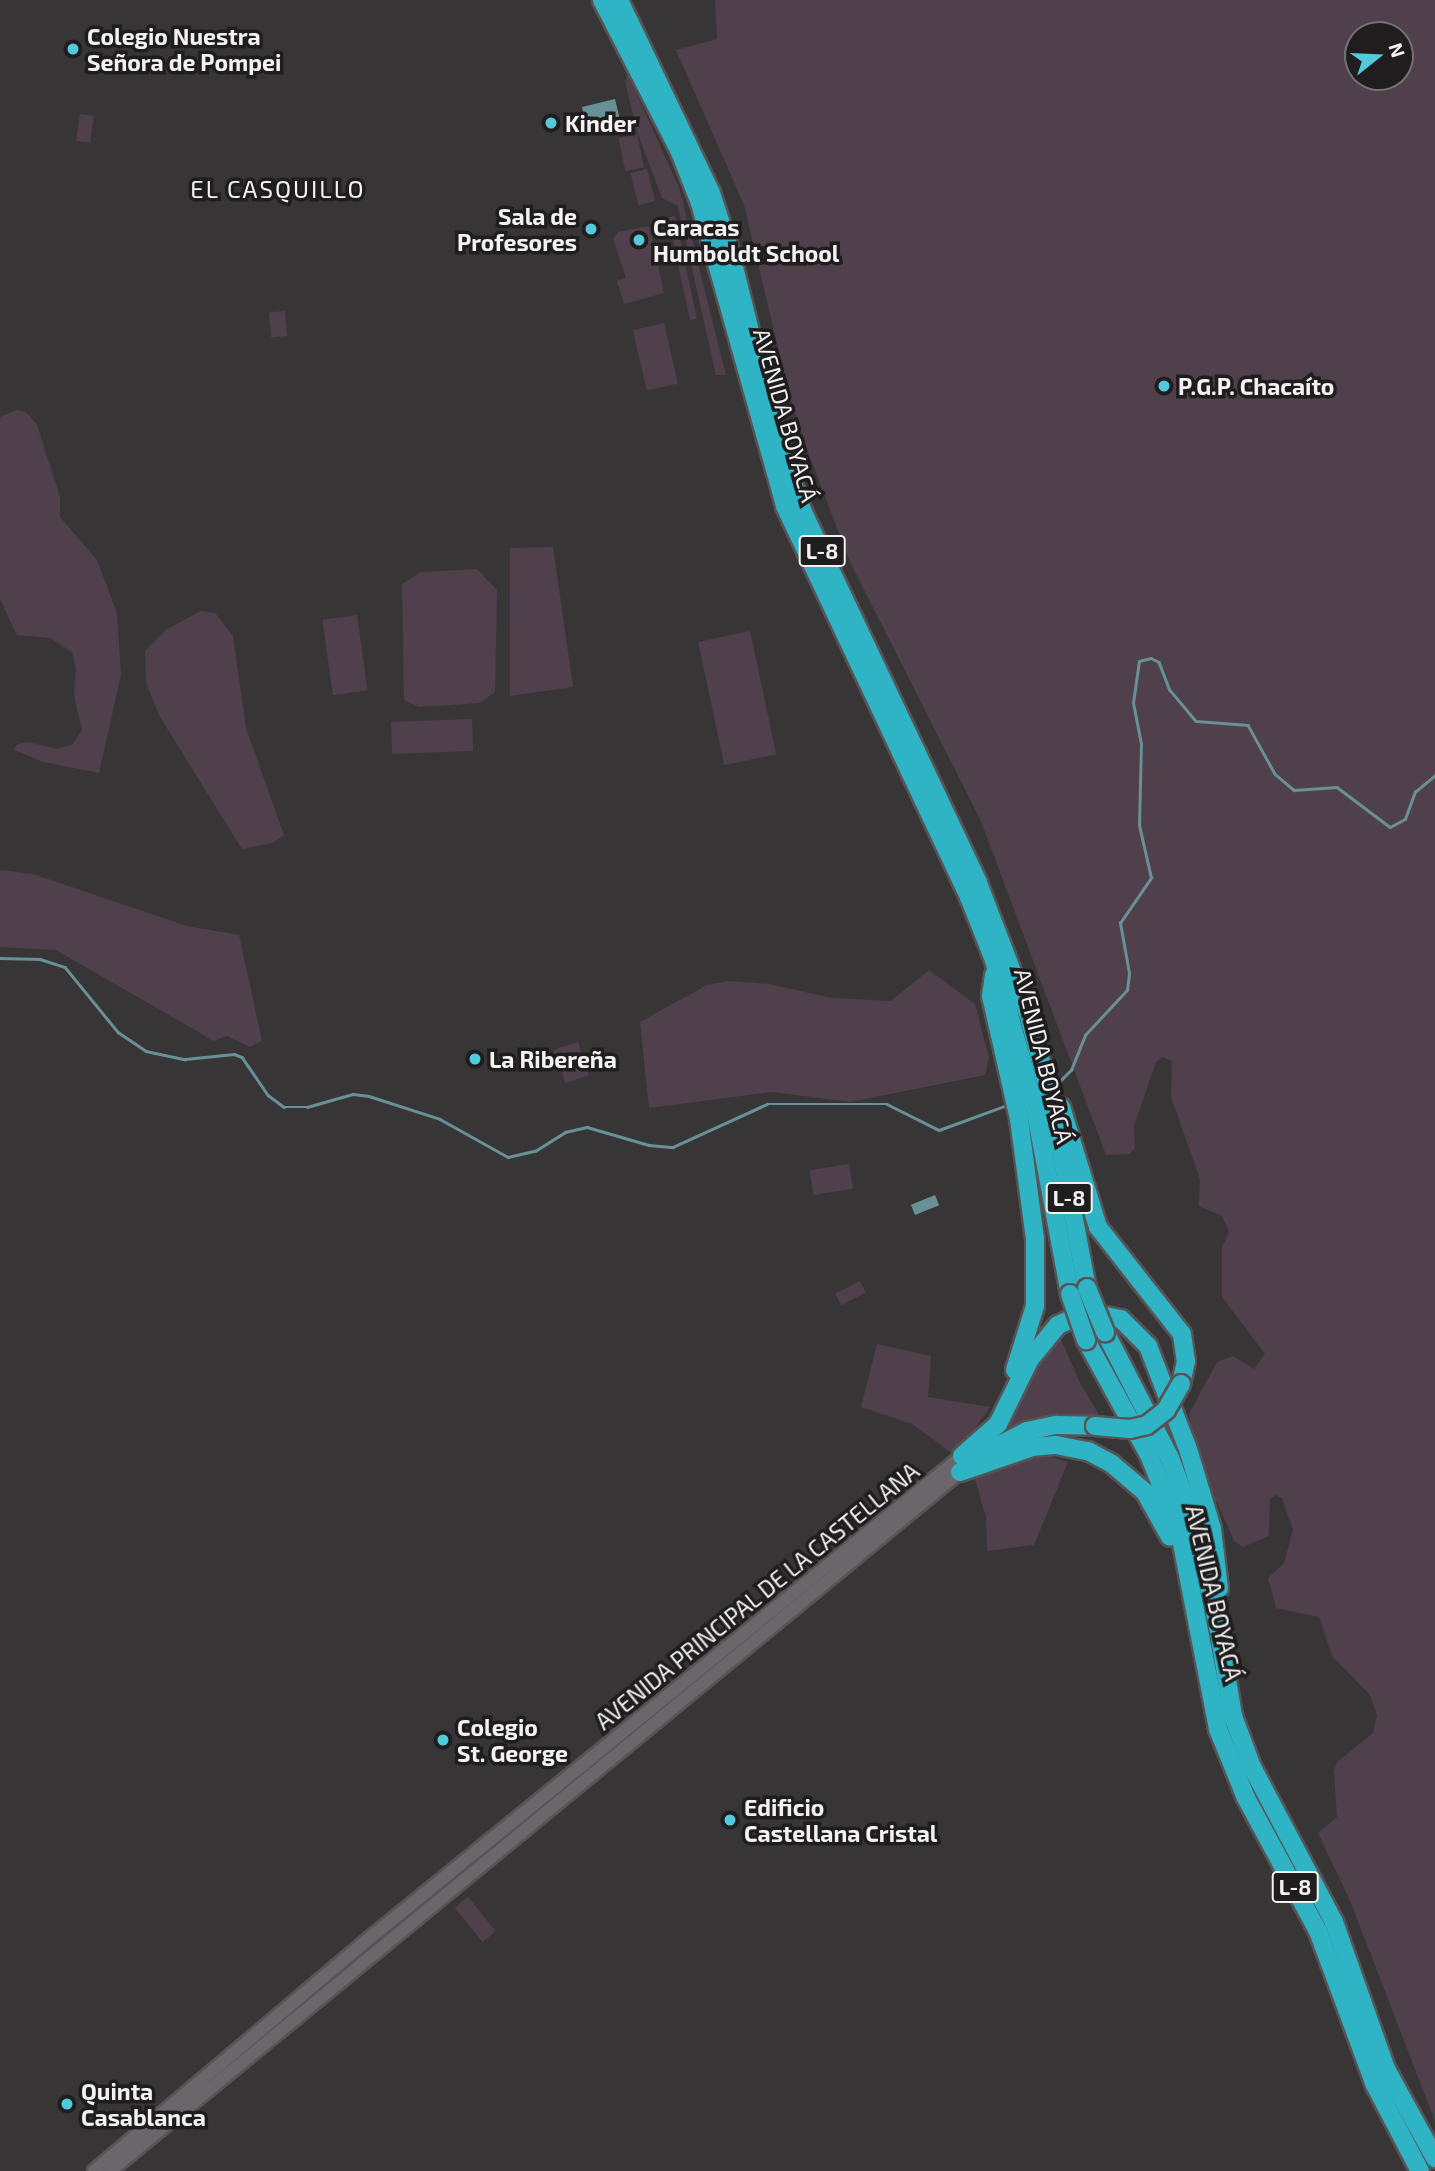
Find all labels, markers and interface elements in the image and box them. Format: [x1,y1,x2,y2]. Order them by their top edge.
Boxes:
north arrow [1344,21,1414,91]
place label: Colegio Nuestra Señora de Pompei [87,22,281,76]
text: N [1384,40,1411,60]
marker: Colegio Nuestra Señora de Pompei [65,41,81,57]
place label: Kinder [565,109,636,137]
marker: Kinder [543,115,559,131]
district label: EL CASQUILLO [192,175,364,203]
place label: Sala de Profesores [457,202,577,256]
place label: Caracas Humboldt School [653,213,839,267]
marker: Sala de Profesores [583,221,599,237]
marker: Caracas Humboldt School [631,232,647,248]
street label: AVENIDA BOYACÁ [748,325,824,505]
place label: P.G.P. Chacaíto [1178,372,1334,400]
marker: P.G.P. Chacaíto [1156,378,1172,394]
road number: L-8 [798,534,846,568]
street label: AVENIDA BOYACÁ [1009,965,1079,1147]
place label: La Ribereña [489,1045,617,1073]
marker: La Ribereña [467,1051,483,1067]
road number: L-8 [1044,1180,1094,1216]
street label: AVENIDA PRINCIPAL DE LA CASTELLANA [589,1456,925,1736]
street label: AVENIDA BOYACÁ [1180,1502,1248,1684]
place label: Colegio St. George [457,1713,568,1767]
marker: Colegio St. George [435,1732,451,1748]
place label: Edificio Castellana Cristal [744,1793,937,1847]
marker: Edificio Castellana Cristal [722,1812,738,1828]
road number: L-8 [1270,1870,1320,1904]
place label: Quinta Casablanca [81,2077,206,2131]
marker: Quinta Casablanca [59,2096,75,2112]

